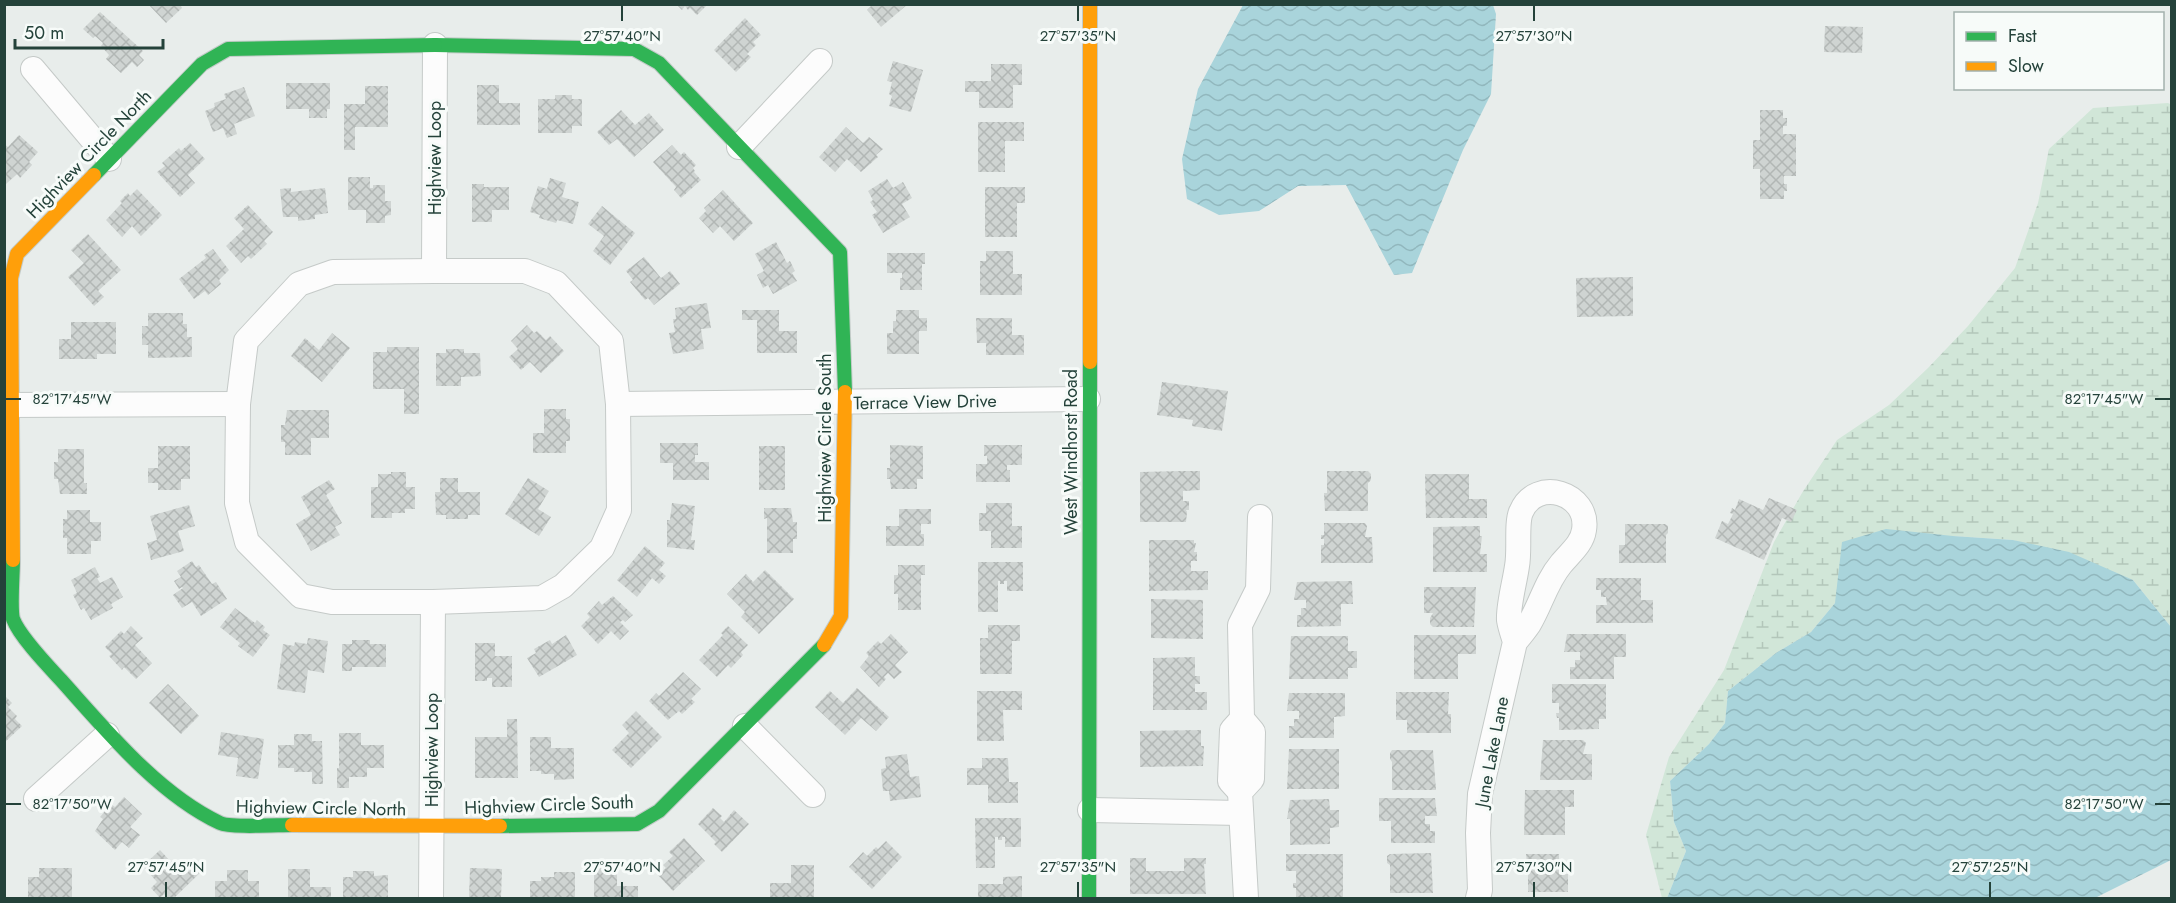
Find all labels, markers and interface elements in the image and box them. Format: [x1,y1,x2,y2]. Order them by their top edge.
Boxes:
scale bar [15,12,164,50]
legend [1954,12,2164,90]
text: 50 m [24,20,64,46]
text: Fast [2008,23,2037,49]
text: 27°57'40"N [583,25,661,47]
text: 27°57'35"N [1040,25,1116,47]
text: 27°57'30"N [1496,25,1572,47]
text: Slow [2008,53,2045,79]
street label: Highview Circle North [20,84,158,224]
street label: Highview Loop [422,101,448,215]
street label: Highview Circle South [812,353,838,523]
street label: West Windhorst Road [1058,369,1084,535]
text: 82°17'45"W [33,388,112,410]
street label: Terrace View Drive [853,388,997,416]
text: 82°17'45"W [2065,388,2144,410]
street label: Highview Loop [419,693,445,807]
street label: June Lake Lane [1468,694,1515,812]
street label: Highview Circle South [464,789,634,821]
text: 82°17'50"W [32,793,112,815]
text: 82°17'50"W [2064,793,2144,815]
street label: Highview Circle North [236,794,406,822]
text: 27°57'45"N [128,856,205,878]
text: 27°57'40"N [583,856,661,878]
text: 27°57'35"N [1040,856,1116,878]
text: 27°57'30"N [1496,856,1572,878]
text: 27°57'25"N [1952,856,2028,878]

